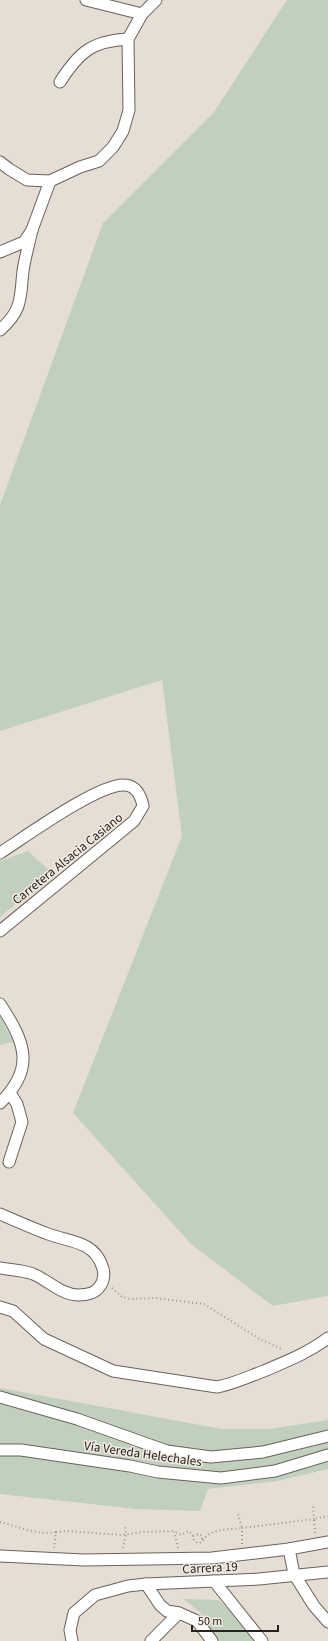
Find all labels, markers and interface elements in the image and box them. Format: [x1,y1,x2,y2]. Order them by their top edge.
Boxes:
street label: Carretera Alsacia Casiano [9,809,127,909]
street label: Vía Vereda Helechales [83,1437,203,1471]
street label: Carrera 19 [182,1558,238,1578]
scale bar [192,1607,278,1633]
text: 50 m [198,1613,222,1630]

